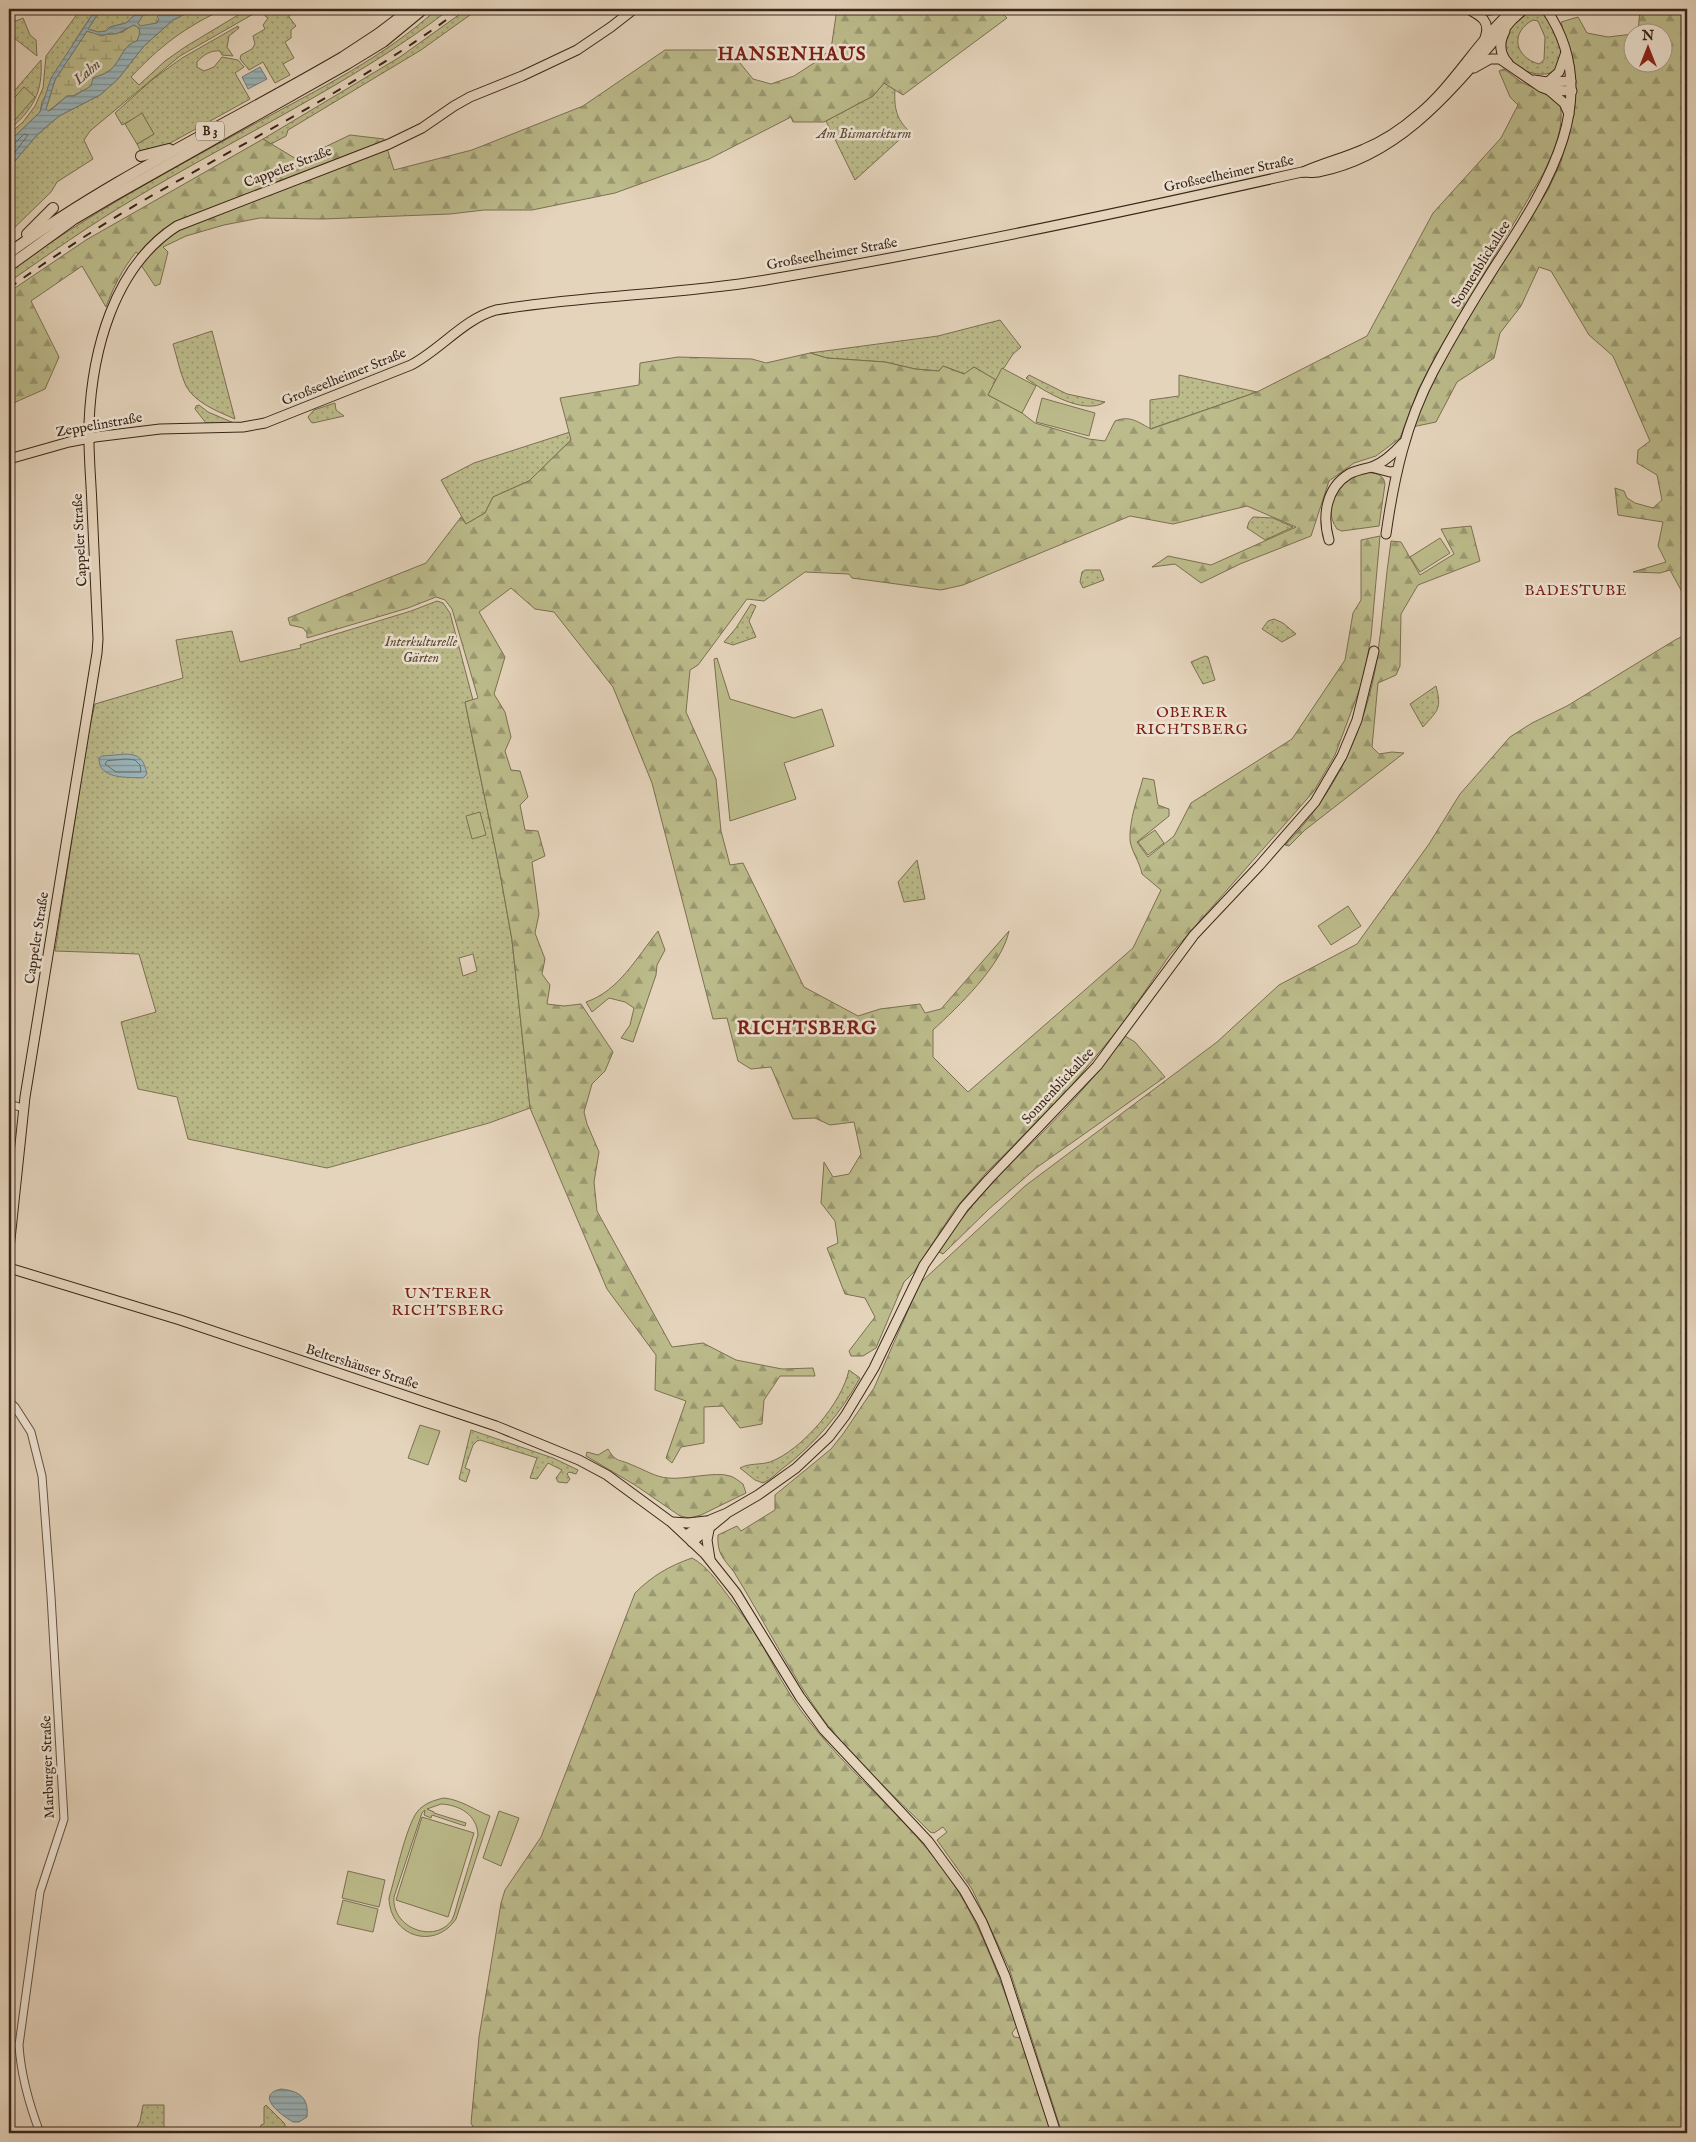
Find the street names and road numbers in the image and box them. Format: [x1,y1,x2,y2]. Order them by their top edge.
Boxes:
road number: B 3 [196,122,224,140]
street label: Cappeler Straße [241,142,335,192]
street label: Großseelheimer Straße [1162,151,1296,197]
street label: Sonnenblickallee [1447,217,1515,310]
street label: Großseelheimer Straße [765,234,899,274]
street label: Großseelheimer Straße [279,344,409,410]
street label: Zeppelinstraße [54,408,144,441]
street label: Cappeler Straße [69,493,91,587]
street label: Cappeler Straße [21,890,53,985]
street label: Sonnenblickallee [1018,1043,1099,1128]
street label: Beltershäuser Straße [303,1340,421,1394]
street label: Marburger Straße [37,1715,59,1819]

